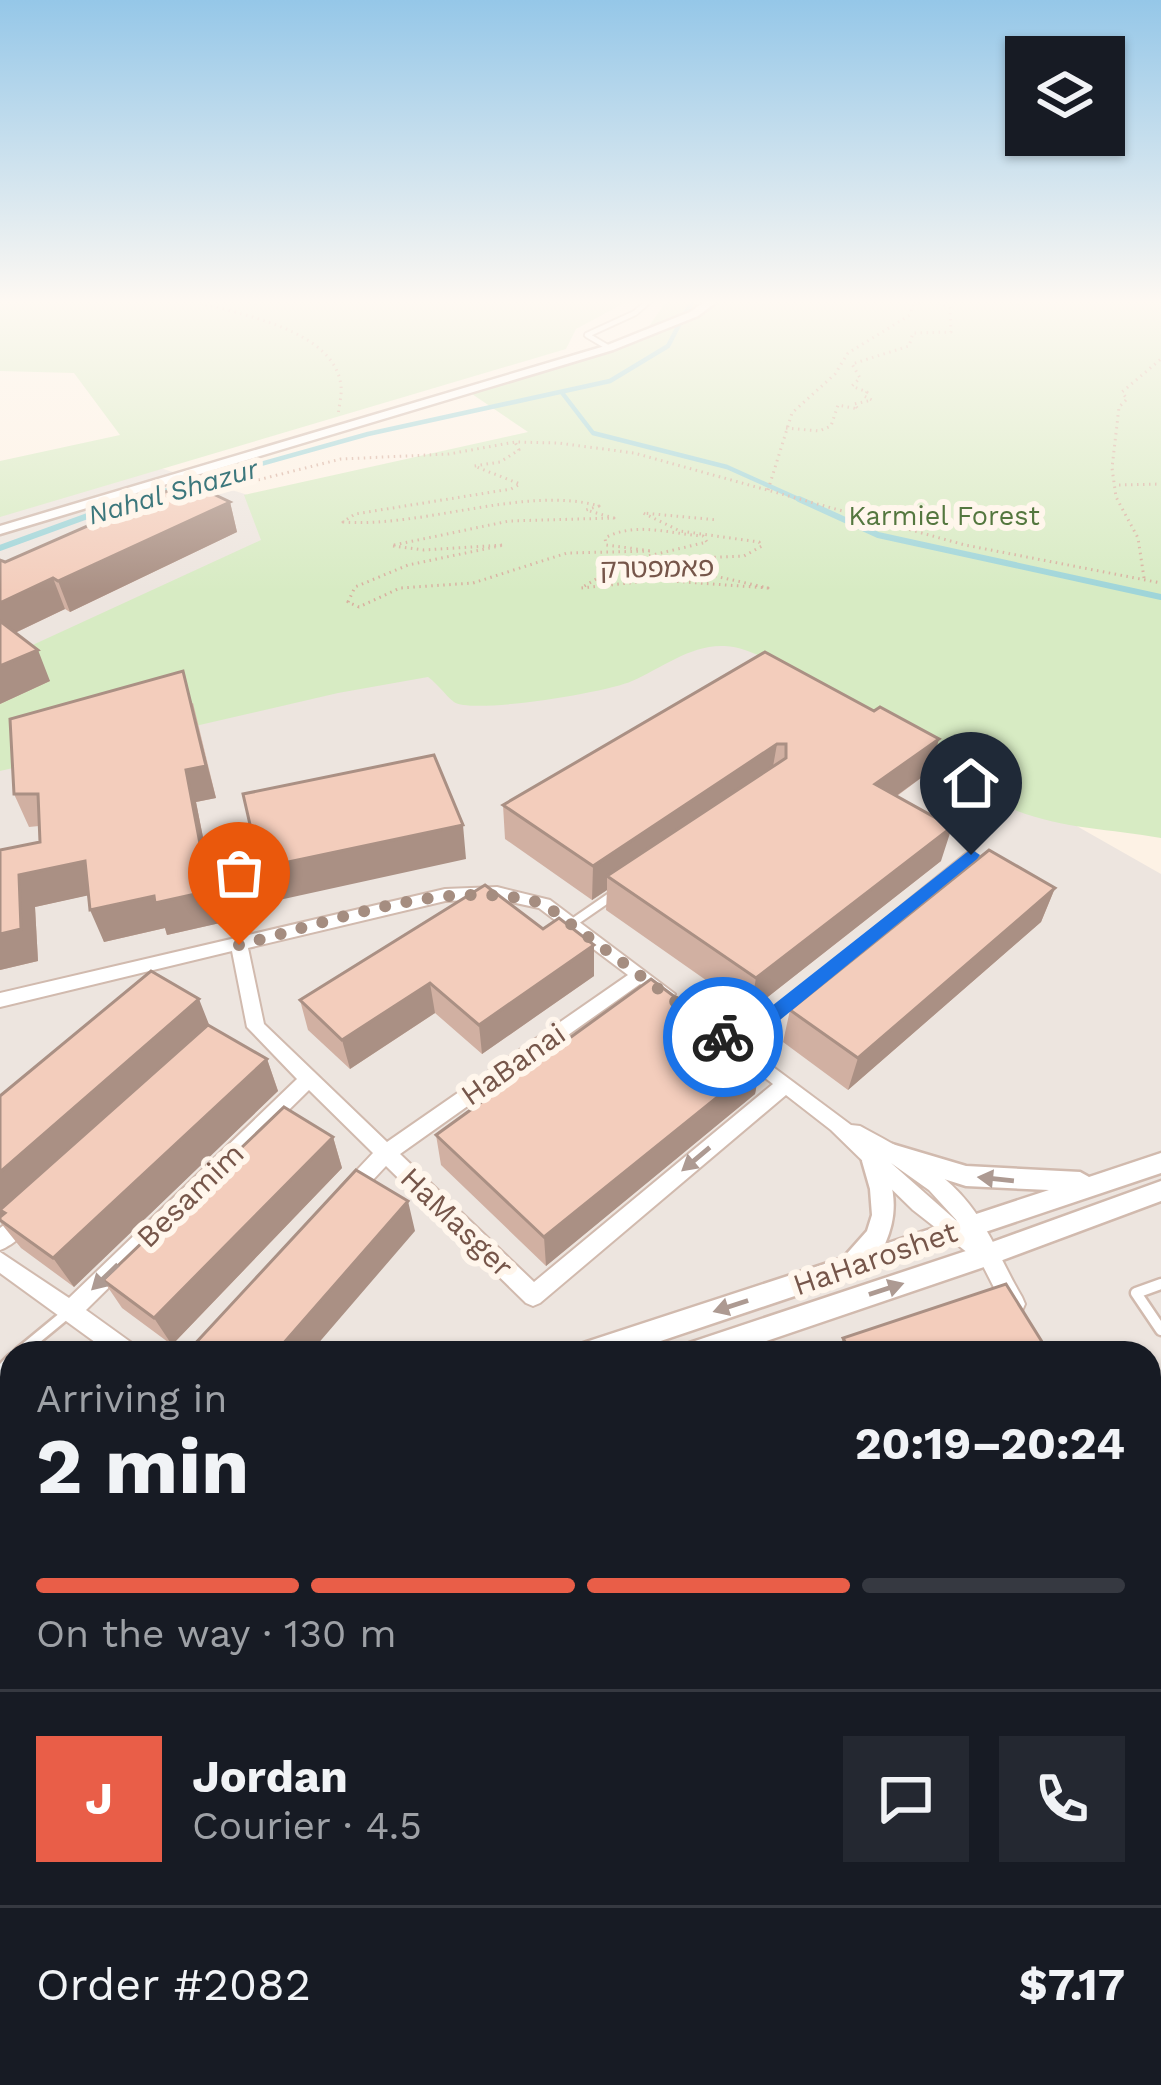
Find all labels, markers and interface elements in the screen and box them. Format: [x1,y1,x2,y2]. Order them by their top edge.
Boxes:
map controls [1005,36,1125,156]
button: layers [1005,36,1125,156]
water label: Nahal Shazur [84,452,263,532]
park label: Karmiel Forest [848,500,1040,532]
street label: פאמפטרק [600,551,714,585]
pin [920,732,1022,855]
icon: home [938,750,1004,816]
pin [188,822,290,945]
icon: bag [206,840,272,906]
courier [663,977,783,1097]
icon: bike [690,1004,756,1070]
street label: HaBanai [454,1016,572,1112]
street label: Besamim [129,1136,251,1254]
one-way arrow [681,1146,711,1172]
street label: HaMasger [394,1160,520,1284]
one-way arrow [977,1170,1015,1189]
street label: HaHaroshet [788,1213,962,1302]
one-way arrow [90,1263,119,1291]
one-way arrow [868,1279,905,1298]
one-way arrow [713,1298,749,1316]
text: Arriving in [36,1376,227,1421]
text: 20:19–20:24 [855,1417,1125,1470]
text: 2 min [36,1420,249,1512]
text: On the way · 130 m [36,1611,397,1656]
button: chat [843,1736,969,1862]
button: phone [999,1736,1125,1862]
text: Jordan [192,1750,348,1803]
text: J [85,1772,113,1825]
text: Courier · 4.5 [192,1803,422,1848]
text: Order #2082 [36,1958,311,2011]
text: $7.17 [1019,1958,1125,2011]

